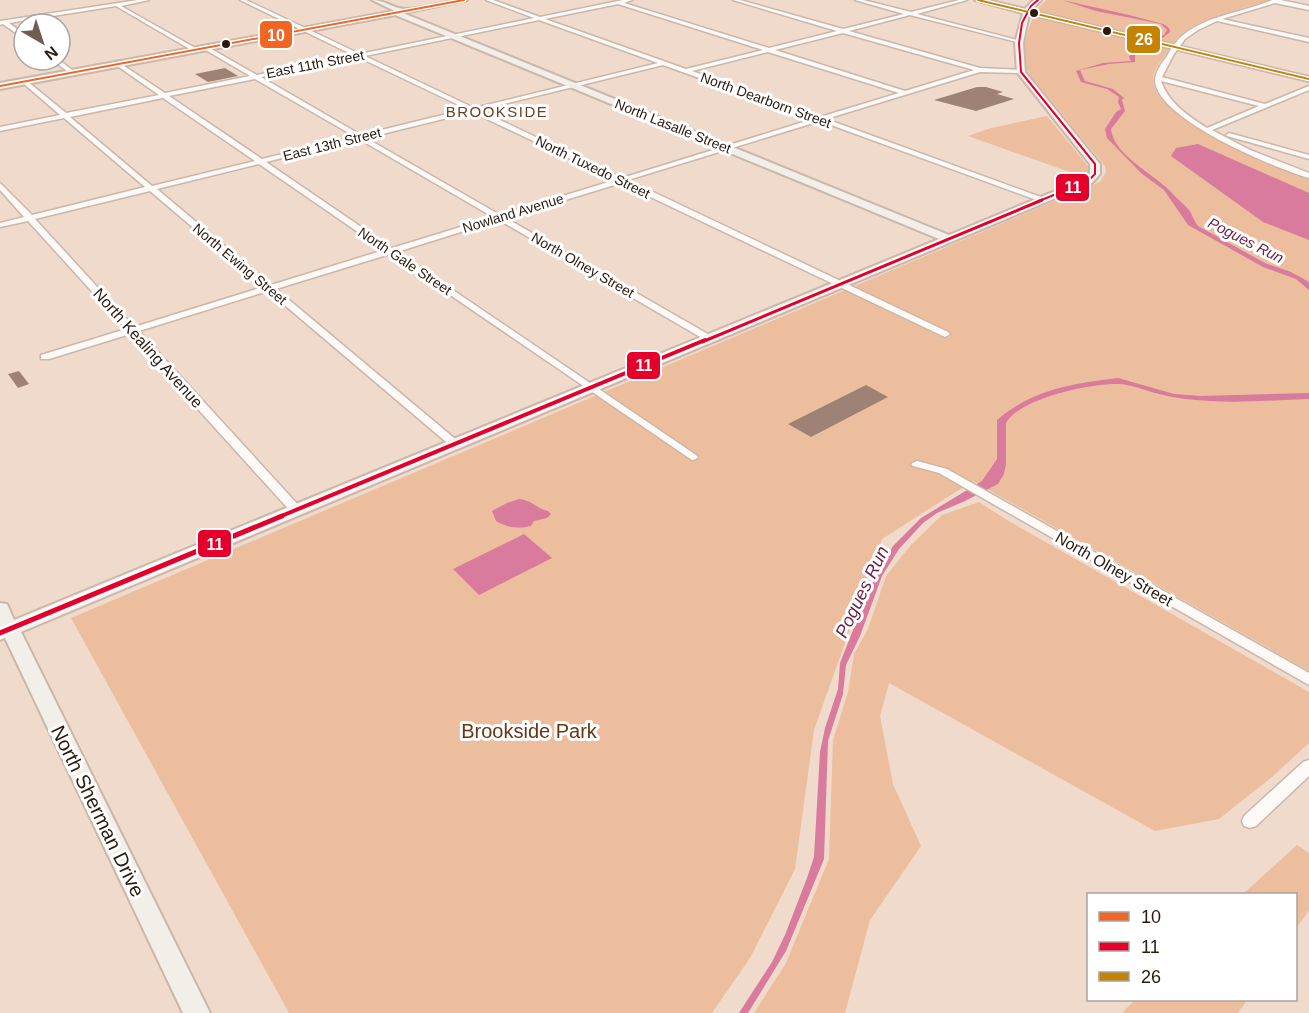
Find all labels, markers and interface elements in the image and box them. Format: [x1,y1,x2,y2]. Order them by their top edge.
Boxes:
unlabelled marker [1028,7,1040,19]
north arrow [12,12,72,72]
line badge: 10 [259,20,293,49]
unlabelled marker [1101,25,1113,37]
line badge: 26 [1126,25,1161,54]
text: 10 [267,27,285,44]
text: 26 [1135,31,1153,48]
unlabelled marker [220,38,232,50]
text: N [41,43,61,64]
street label: East 11th Street [265,47,365,81]
street label: North Dearborn Street [699,69,834,131]
street label: North Lasalle Street [613,95,733,157]
district label: BROOKSIDE [446,103,548,120]
street label: East 13th Street [281,124,383,164]
street label: North Tuxedo Street [533,132,653,202]
line badge: 11 [1055,173,1090,202]
text: 11 [1065,179,1082,196]
street label: Nowland Avenue [461,190,566,236]
water label: Pogues Run [1205,214,1287,266]
street label: North Ewing Street [190,220,290,308]
street label: North Gale Street [355,224,455,298]
street label: North Olney Street [529,229,637,301]
street label: North Kealing Avenue [90,285,206,411]
line badge: 11 [626,351,661,380]
text: 11 [636,357,653,374]
line badge: 11 [197,529,232,558]
street label: North Olney Street [1052,529,1176,610]
text: 11 [207,536,224,553]
water label: Pogues Run [831,543,893,641]
park label: Brookside Park [461,720,598,742]
street label: North Sherman Drive [47,722,149,900]
legend [1087,893,1297,1001]
text: 10 [1141,907,1161,927]
text: 11 [1141,937,1160,957]
text: 26 [1141,967,1161,987]

